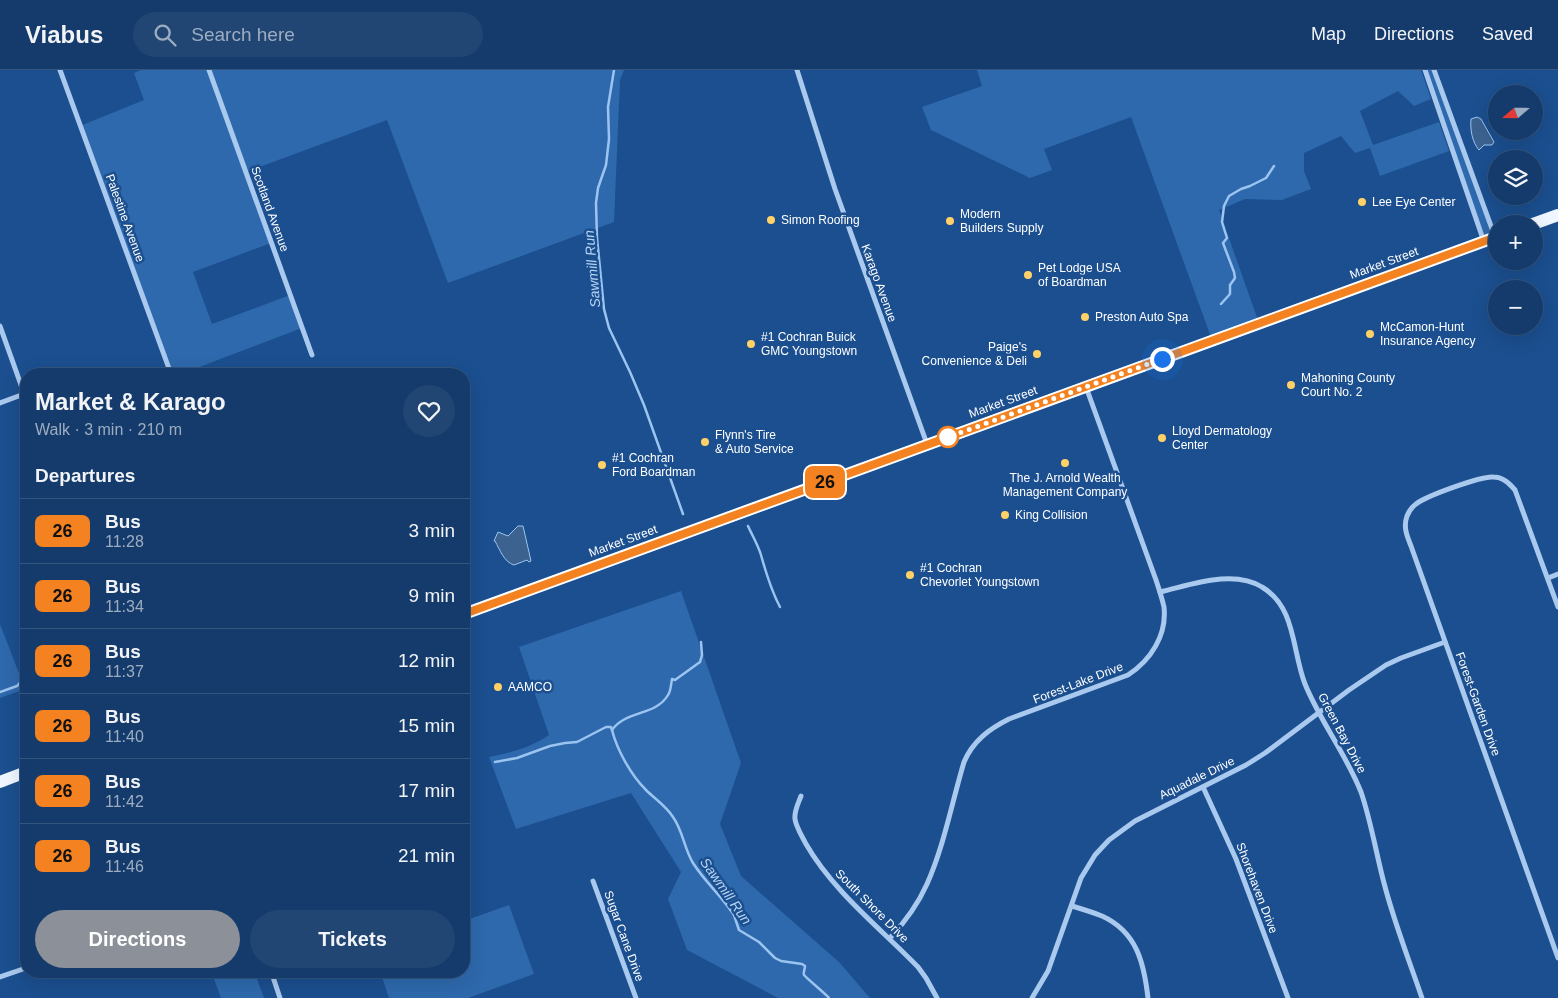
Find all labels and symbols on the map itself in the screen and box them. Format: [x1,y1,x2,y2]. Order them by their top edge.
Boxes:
north arrow [1488,85,1542,140]
street label: Scotland Avenue [248,164,292,254]
street label: Palestine Avenue [103,172,148,264]
place label: Lee Eye Center [1372,195,1455,209]
marker: Lee Eye Center [1356,196,1368,208]
place label: Modern Builders Supply [960,207,1043,235]
place label: Simon Roofing [781,213,860,227]
marker: Simon Roofing [765,214,777,226]
marker: Modern Builders Supply [944,215,956,227]
water label: Sawmill Run [581,229,603,308]
street label: Karago Avenue [858,242,900,324]
street label: Market Street [1348,244,1421,282]
place label: Pet Lodge USA of Boardman [1038,261,1121,289]
marker: Pet Lodge USA of Boardman [1022,269,1034,281]
place label: Preston Auto Spa [1095,310,1189,324]
marker: Preston Auto Spa [1079,311,1091,323]
place label: McCamon-Hunt Insurance Agency [1380,320,1475,348]
marker: McCamon-Hunt Insurance Agency [1364,328,1376,340]
place label: #1 Cochran Buick GMC Youngstown [761,330,857,358]
marker: #1 Cochran Buick GMC Youngstown [745,338,757,350]
place label: Paige's Convenience & Deli [922,340,1027,368]
your location [1150,347,1175,372]
marker: Paige's Convenience & Deli [1031,348,1043,360]
place label: Mahoning County Court No. 2 [1301,371,1395,399]
marker: Mahoning County Court No. 2 [1285,379,1297,391]
street label: Market Street [967,383,1040,421]
place label: Lloyd Dermatology Center [1172,424,1272,452]
unlabelled marker [937,426,959,448]
place label: Flynn's Tire & Auto Service [715,428,794,456]
marker: Lloyd Dermatology Center [1156,432,1168,444]
marker: Flynn's Tire & Auto Service [699,436,711,448]
place label: #1 Cochran Ford Boardman [612,451,695,479]
marker: The J. Arnold Wealth Management Company [1059,457,1071,469]
marker: #1 Cochran Ford Boardman [596,459,608,471]
line badge: 26 [802,466,848,498]
place label: The J. Arnold Wealth Management Company [1003,471,1127,499]
place label: King Collision [1015,508,1088,522]
marker: King Collision [999,509,1011,521]
street label: Market Street [587,522,660,560]
place label: #1 Cochran Chevorlet Youngstown [920,561,1039,589]
marker: #1 Cochran Chevorlet Youngstown [904,569,916,581]
street label: Forest-Garden Drive [1453,650,1503,758]
street label: Forest-Lake Drive [1031,659,1125,707]
place label: AAMCO [508,680,552,694]
marker: AAMCO [492,681,504,693]
street label: Green Bay Drive [1315,691,1369,776]
street label: Aquadale Drive [1157,754,1237,802]
street label: Shorehaven Drive [1233,841,1281,936]
water label: Sawmill Run [697,855,755,928]
street label: South Shore Drive [832,866,912,946]
street label: Sugar Cane Drive [601,889,647,984]

